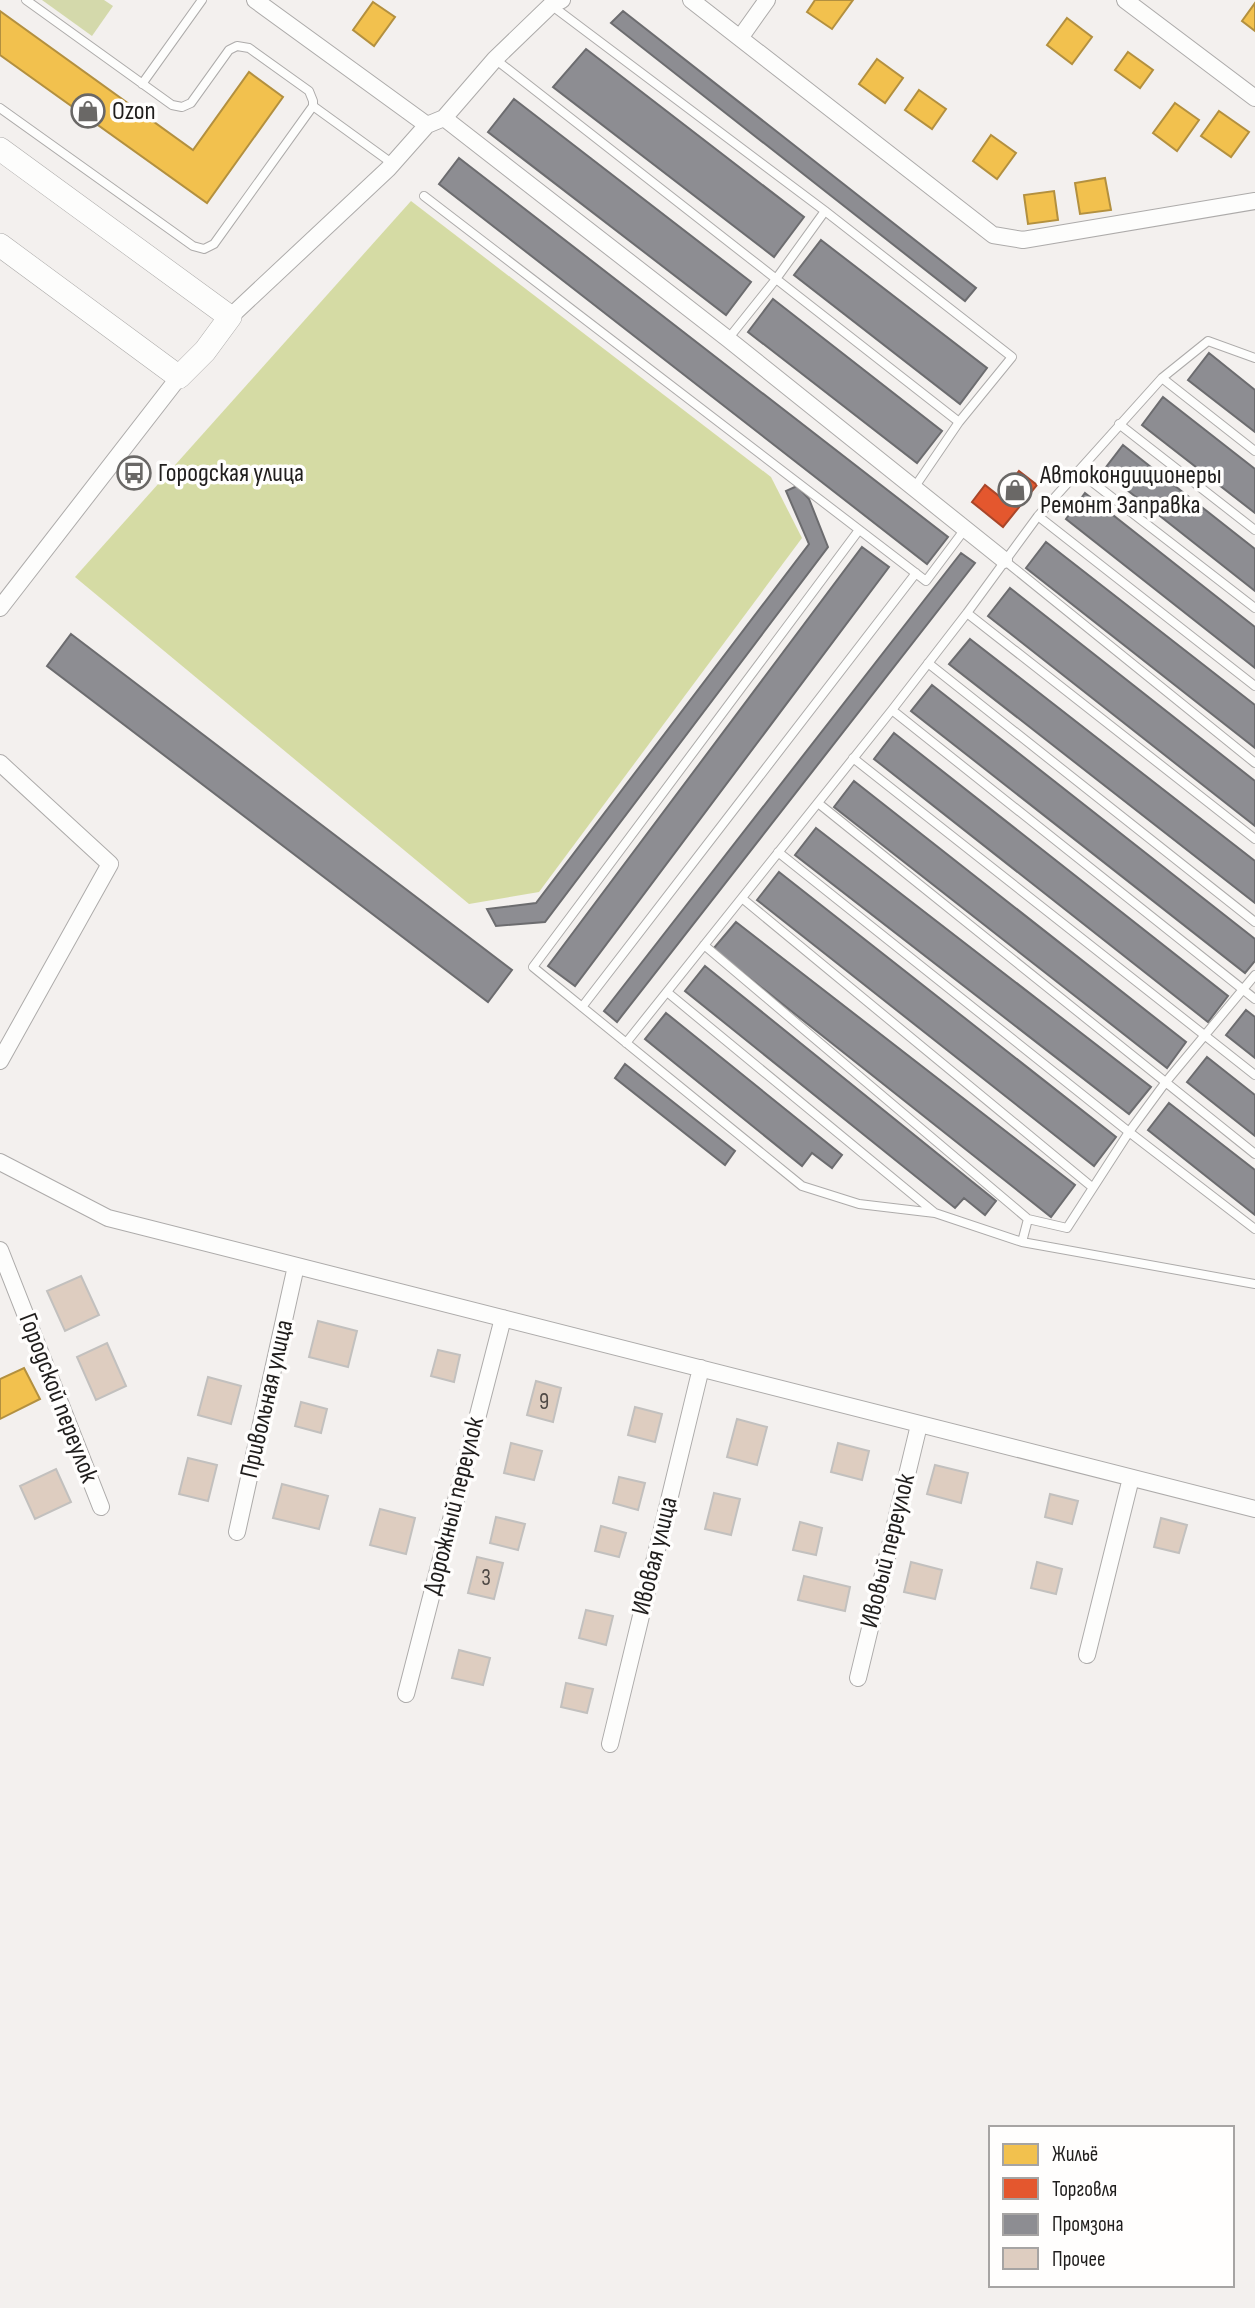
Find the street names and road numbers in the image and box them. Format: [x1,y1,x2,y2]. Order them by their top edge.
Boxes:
street label: Городской переулок [11,1309,105,1487]
street label: Привольная улица [234,1317,300,1481]
street label: Дорожный переулок [417,1414,491,1598]
street label: Ивовый переулок [854,1471,922,1631]
street label: Ивовая улица [625,1494,685,1618]

